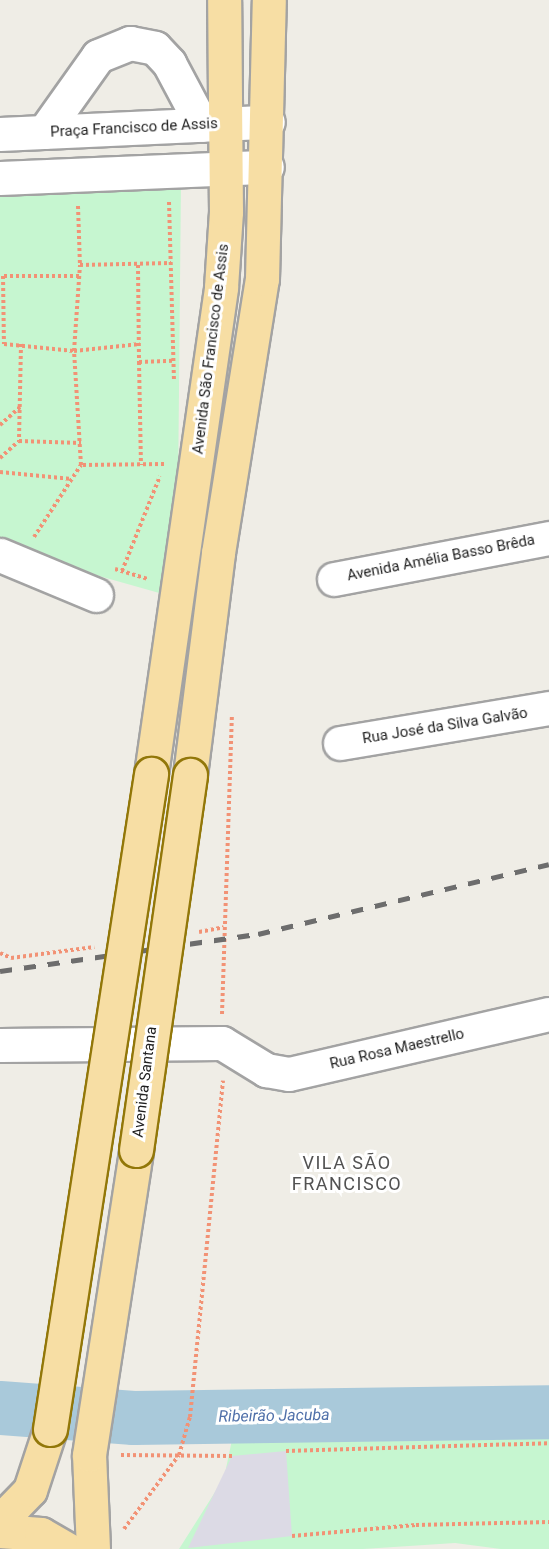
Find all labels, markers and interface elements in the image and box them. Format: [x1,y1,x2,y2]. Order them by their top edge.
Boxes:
street label: Praça Francisco de Assis [50,115,218,141]
street label: Avenida São Francisco de Assis [189,243,233,455]
street label: Avenida Amélia Basso Brêda [346,531,536,585]
street label: Rua José da Silva Galvão [361,704,529,748]
street label: Avenida Santana [129,1025,161,1139]
street label: Rua Rosa Maestrello [328,1025,466,1073]
district label: VILA SÃO FRANCISCO [292,1153,402,1196]
water label: Ribeirão Jacuba [218,1405,330,1427]

